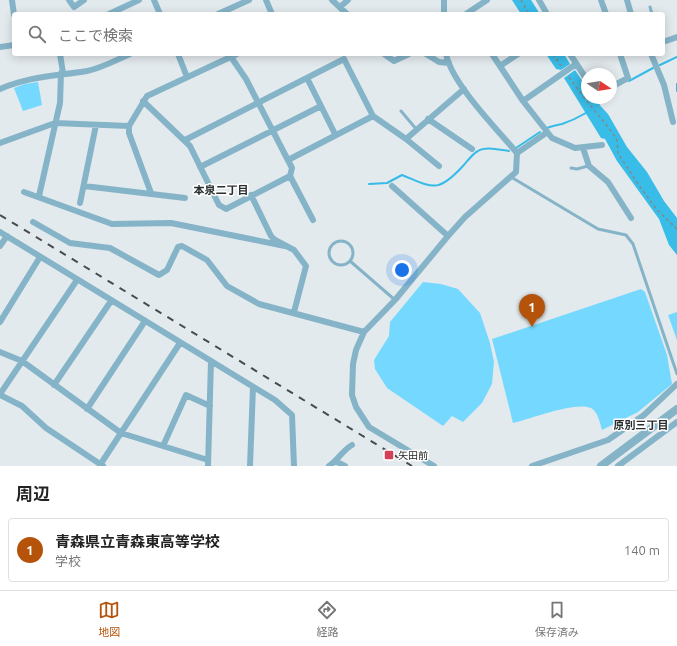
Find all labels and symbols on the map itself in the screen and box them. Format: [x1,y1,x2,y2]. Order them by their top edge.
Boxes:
north arrow [581,68,617,104]
district label: 本泉二丁目 [194,184,249,196]
your location [392,260,412,280]
pin: 1 [519,294,545,327]
district label: 原別三丁目 [614,419,669,431]
marker: 矢田前 [383,449,395,461]
place label: 矢田前 [398,450,428,461]

